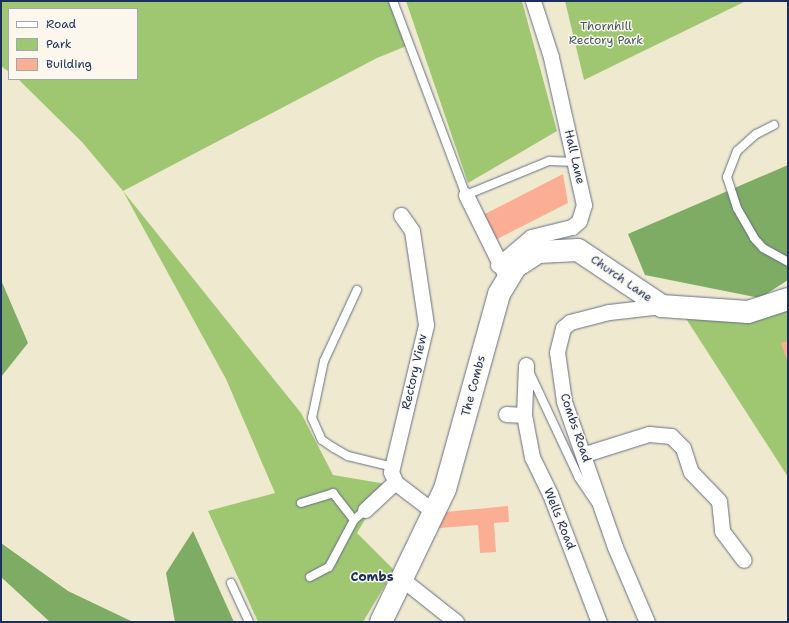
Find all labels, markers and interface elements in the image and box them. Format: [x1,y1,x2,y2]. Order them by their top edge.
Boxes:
legend [8,8,138,80]
text: Road [46,16,76,32]
park label: Thornhill Rectory Park [569,20,643,48]
text: Park [46,36,72,52]
text: Building [46,56,92,72]
street label: Hall Lane [561,128,587,186]
street label: Church Lane [587,253,655,305]
street label: Rectory View [399,333,431,411]
street label: The Combs [459,354,489,418]
street label: Combs Road [557,392,593,464]
street label: Wells Road [540,486,578,552]
district label: Combs [350,569,394,585]

